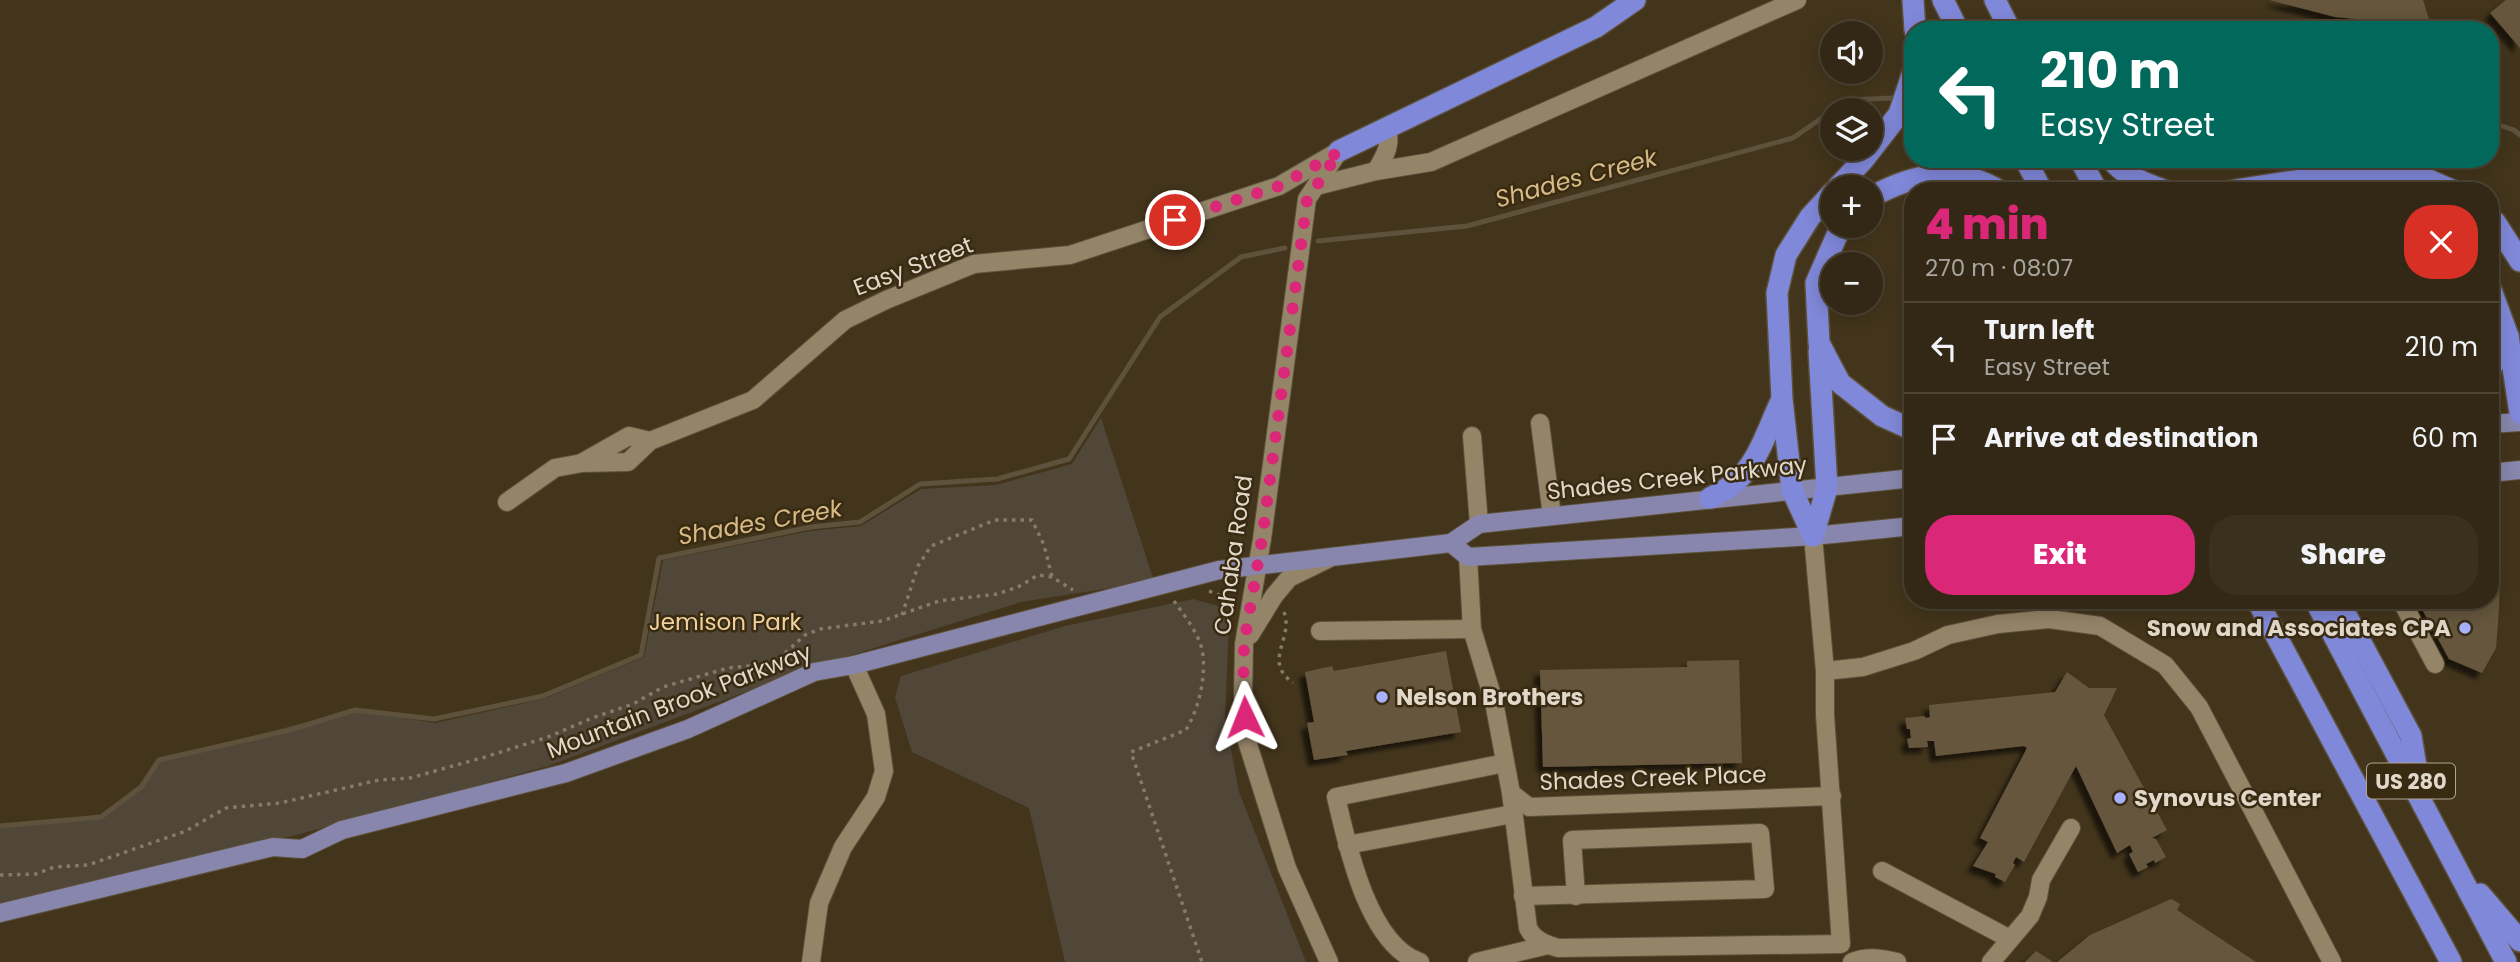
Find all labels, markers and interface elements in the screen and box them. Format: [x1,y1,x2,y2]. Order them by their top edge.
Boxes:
map controls [1820,21,1883,315]
button: sound [1820,21,1883,84]
text: 210 m [2040,37,2181,105]
icon: left [1925,49,2016,140]
button: layers [1820,98,1883,161]
text: Easy Street [2040,102,2215,147]
water label: Shades Creek [1492,140,1662,215]
button: + [1820,175,1883,238]
pin [1145,190,1205,250]
text: 4 min [1925,195,2049,254]
icon: arrive [1156,201,1194,239]
button: close [2404,205,2478,279]
street label: Easy Street [849,229,977,303]
button: − [1820,252,1883,315]
text: 270 m · 08:07 [1925,252,2073,284]
text: Turn left [1984,312,2095,348]
icon: left [1925,329,1963,367]
text: 210 m [2405,329,2478,365]
text: Easy Street [1984,351,2110,383]
icon: arrive [1925,420,1963,458]
text: Arrive at destination [1984,420,2259,456]
text: 60 m [2411,420,2478,456]
street label: Shades Creek Parkway [1545,448,1809,508]
street label: Cahaba Road [1206,473,1260,637]
water label: Shades Creek [675,491,846,553]
button: Exit [1925,515,2195,595]
button: Share [2209,515,2478,595]
park label: Jemison Park [649,606,801,638]
place label: Snow and Associates CPA [2147,612,2451,644]
marker: Snow and Associates CPA [2457,620,2473,636]
street label: Mountain Brook Parkway [542,636,816,766]
position arrow [1208,680,1282,754]
place label: Nelson Brothers [1396,681,1583,713]
marker: Nelson Brothers [1374,689,1390,705]
street label: Shades Creek Place [1539,758,1767,798]
road number: US 280 [2367,764,2455,798]
place label: Synovus Center [2134,782,2321,814]
marker: Synovus Center [2112,790,2128,806]

